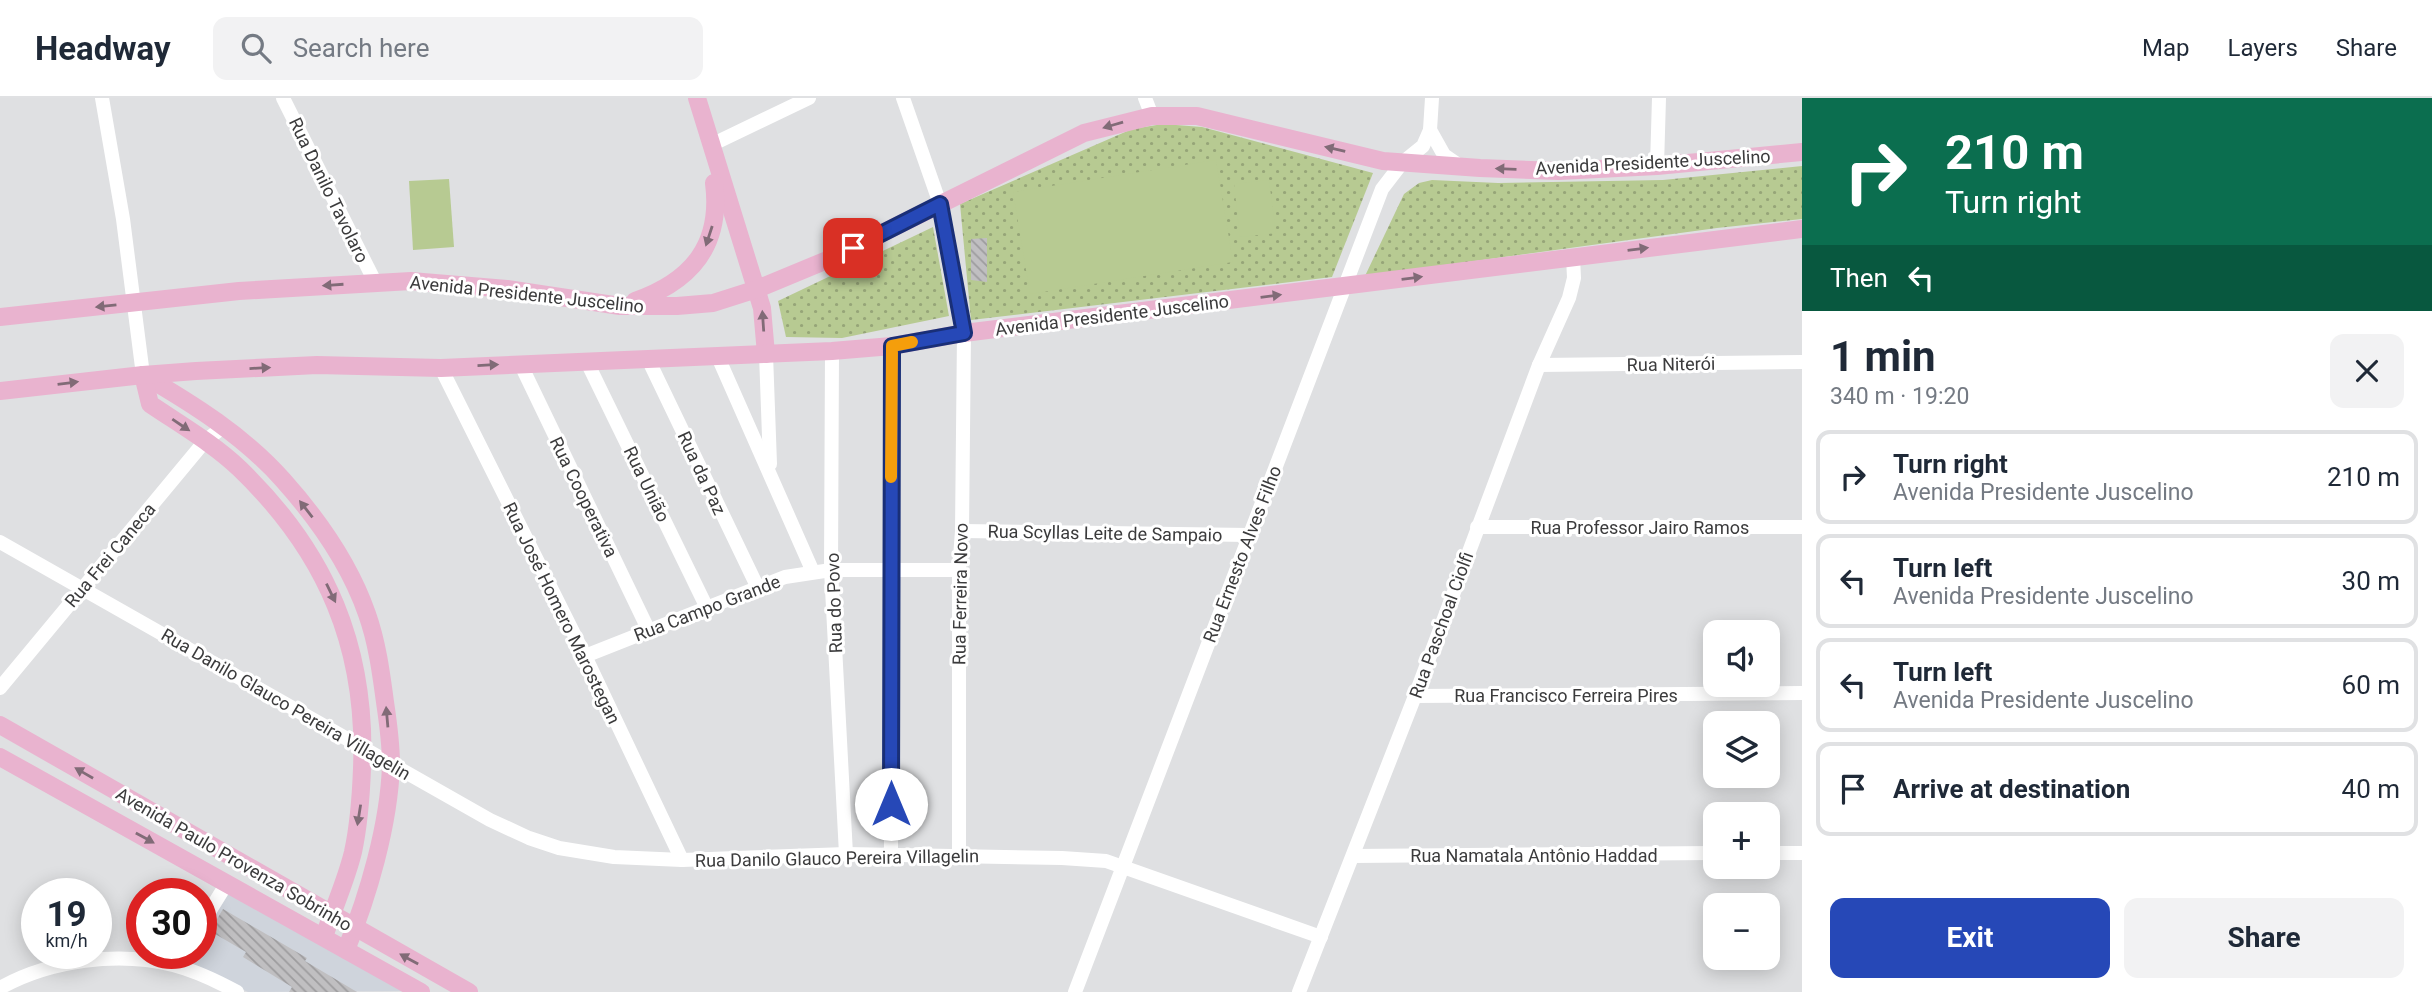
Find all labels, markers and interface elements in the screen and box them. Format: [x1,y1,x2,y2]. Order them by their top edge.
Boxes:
search box [213,17,703,80]
text: Headway [35,29,171,68]
icon: search [237,29,275,67]
text: Search here [293,33,429,63]
text: Map [2142,34,2190,62]
text: Layers [2228,34,2298,62]
text: Share [2336,34,2397,62]
street label: Rua Danilo Tavolaro [285,114,373,266]
one-way arrow [1102,120,1124,131]
text: 210 m [1945,124,2084,181]
icon: right [1830,126,1921,217]
one-way arrow [1324,144,1346,155]
street label: Avenida Presidente Juscelino [1535,145,1771,179]
one-way arrow [1494,164,1516,175]
text: Turn right [1945,183,2081,221]
pin [823,218,883,278]
one-way arrow [704,226,714,247]
icon: arrive [834,229,872,267]
one-way arrow [1627,244,1649,255]
icon: left [1902,259,1940,297]
text: Then [1830,263,1888,293]
street label: Avenida Presidente Juscelino [409,271,645,317]
one-way arrow [1402,273,1424,284]
one-way arrow [322,280,344,291]
street label: Avenida Presidente Juscelino [994,290,1230,340]
one-way arrow [1260,290,1282,301]
one-way arrow [95,300,117,311]
one-way arrow [757,310,768,332]
text: 1 min [1830,332,1936,381]
button: close [2330,334,2404,408]
street label: Rua Niterói [1627,353,1715,375]
one-way arrow [477,359,499,370]
one-way arrow [250,362,272,373]
one-way arrow [57,378,79,389]
text: 340 m · 19:20 [1830,383,1969,410]
one-way arrow [172,418,191,431]
street label: Rua da Paz [674,428,730,518]
street label: Rua Cooperativa [546,433,622,561]
street label: Rua União [620,443,674,525]
text: Turn right [1893,449,2008,479]
icon: right [1834,458,1872,496]
text: 210 m [2327,462,2400,492]
street label: Rua Ernesto Alves Filho [1199,463,1285,645]
text: Avenida Presidente Juscelino [1893,479,2194,506]
street label: Rua Frei Caneca [60,499,160,611]
street label: Rua José Homero Marostegan [499,499,625,727]
one-way arrow [299,500,313,518]
street label: Rua Professor Jairo Ramos [1531,517,1749,538]
street label: Rua Scyllas Leite de Sampaio [987,520,1223,546]
street label: Rua Ferreira Novo [948,523,972,665]
street label: Rua Paschoal Ciolfi [1405,549,1477,701]
street label: Rua do Povo [822,552,846,654]
text: Turn left [1893,553,1992,583]
icon: left [1834,562,1872,600]
text: 30 m [2342,566,2400,596]
street label: Rua Campo Grande [631,570,783,646]
one-way arrow [325,583,337,603]
text: Avenida Presidente Juscelino [1893,583,2194,610]
map controls [1703,620,1780,970]
button: sound [1703,620,1780,697]
street label: Rua Danilo Glauco Pereira Villagelin [158,624,414,784]
text: Turn left [1893,657,1992,687]
icon: left [1834,666,1872,704]
text: 60 m [2342,670,2400,700]
street label: Rua Francisco Ferreira Pires [1454,685,1678,706]
text: Avenida Presidente Juscelino [1893,687,2194,714]
one-way arrow [381,706,392,728]
button: layers [1703,711,1780,788]
one-way arrow [74,767,94,779]
position arrow [854,767,928,841]
icon: arrive [1834,770,1872,808]
text: Arrive at destination [1893,774,2130,804]
text: 40 m [2342,774,2400,804]
street label: Avenida Paulo Provenza Sobrinho [112,783,356,935]
button: + [1703,802,1780,879]
one-way arrow [353,804,364,826]
one-way arrow [136,831,156,843]
street label: Rua Danilo Glauco Pereira Villagelin [695,845,979,871]
street label: Rua Namatala Antônio Haddad [1410,845,1658,866]
speed limit sign: 30 [126,878,217,969]
button: − [1703,893,1780,970]
text: 19 [46,894,87,935]
button: Exit [1830,898,2110,978]
button: Share [2124,898,2404,978]
text: km/h [45,930,88,951]
one-way arrow [400,953,419,965]

